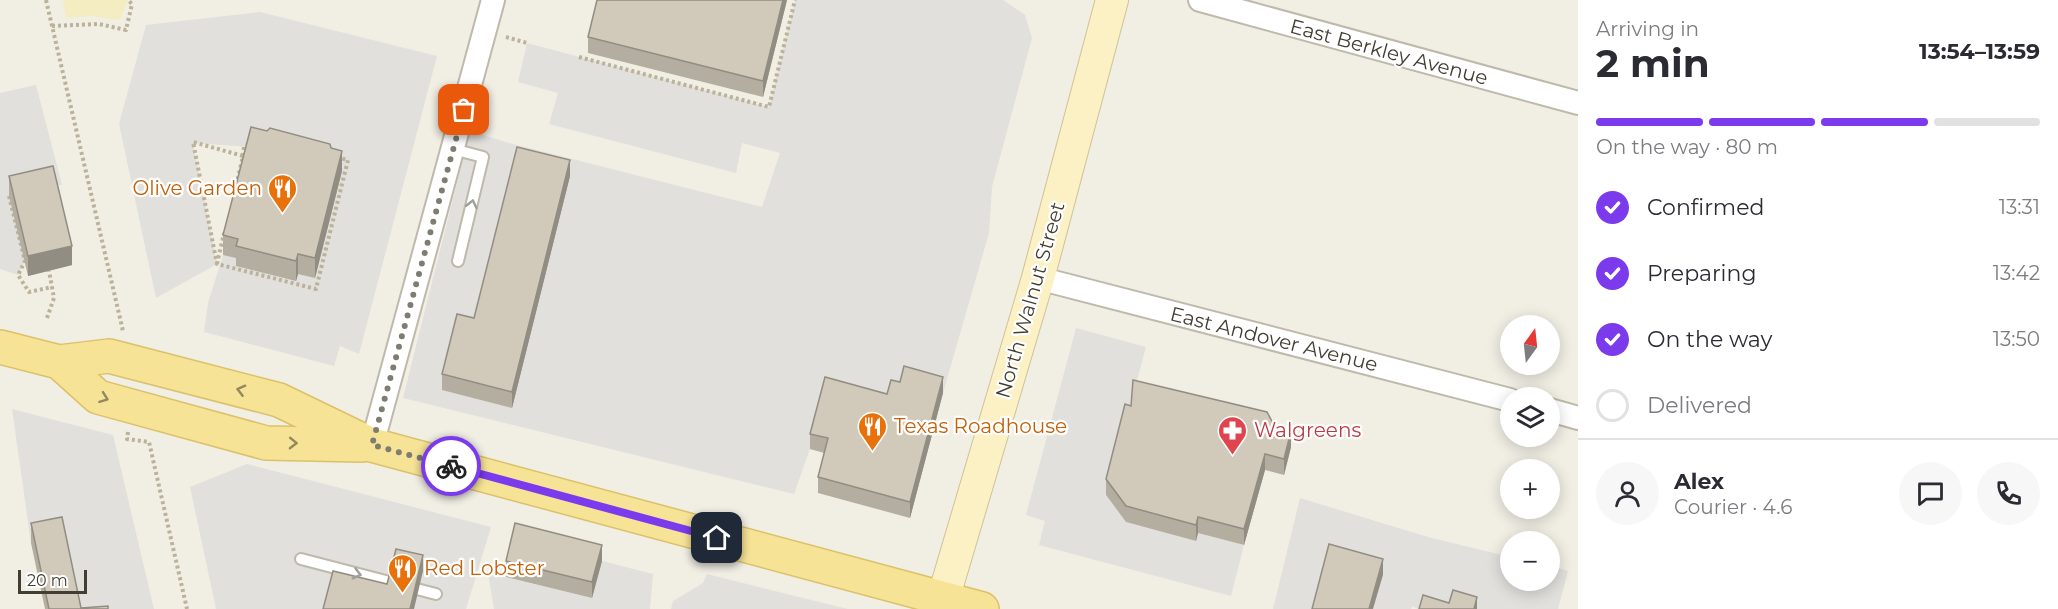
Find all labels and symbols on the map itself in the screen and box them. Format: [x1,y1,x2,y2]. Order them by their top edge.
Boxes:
street label: East Berkley Avenue [1287,14,1491,90]
pin [438,84,489,135]
restaurant icon: Olive Garden [267,172,299,214]
place label: Olive Garden [132,176,262,200]
one-way arrow [464,199,477,209]
street label: North Walnut Street [990,199,1070,401]
street label: East Andover Avenue [1168,302,1380,376]
north arrow [1500,315,1560,375]
one-way arrow [236,384,246,397]
one-way arrow [99,391,109,404]
restaurant icon: Texas Roadhouse [857,410,889,452]
place label: Texas Roadhouse [894,414,1067,438]
pharmacy icon: Walgreens [1217,414,1249,456]
place label: Walgreens [1254,418,1361,442]
courier [421,436,481,496]
one-way arrow [289,437,298,449]
pin [691,512,742,563]
restaurant icon: Red Lobster [387,552,419,594]
place label: Red Lobster [424,556,545,580]
scale bar [18,567,87,594]
one-way arrow [351,567,362,579]

